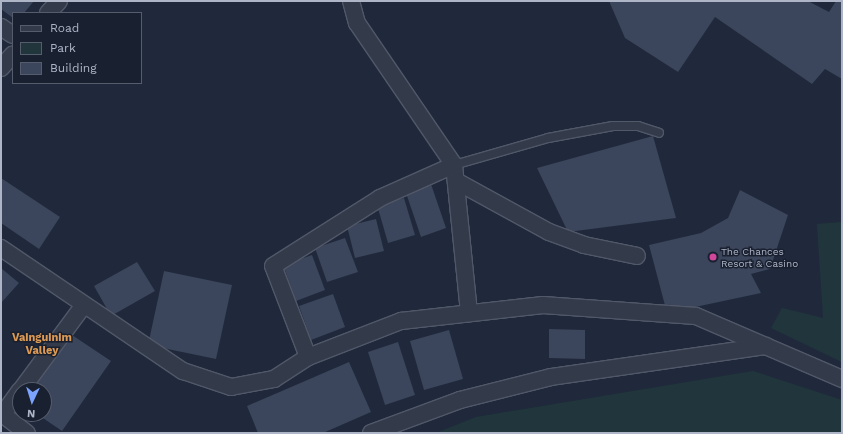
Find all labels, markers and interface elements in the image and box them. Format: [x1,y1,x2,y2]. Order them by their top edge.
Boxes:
legend [12,12,142,84]
text: Road [50,21,79,35]
text: Park [50,41,76,55]
text: Building [50,61,97,75]
place label: The Chances Resort & Casino [721,245,798,268]
marker: The Chances Resort & Casino [708,252,718,262]
district label: Vainguinim Valley [12,332,72,358]
north arrow [12,382,52,422]
text: N [27,407,36,420]

